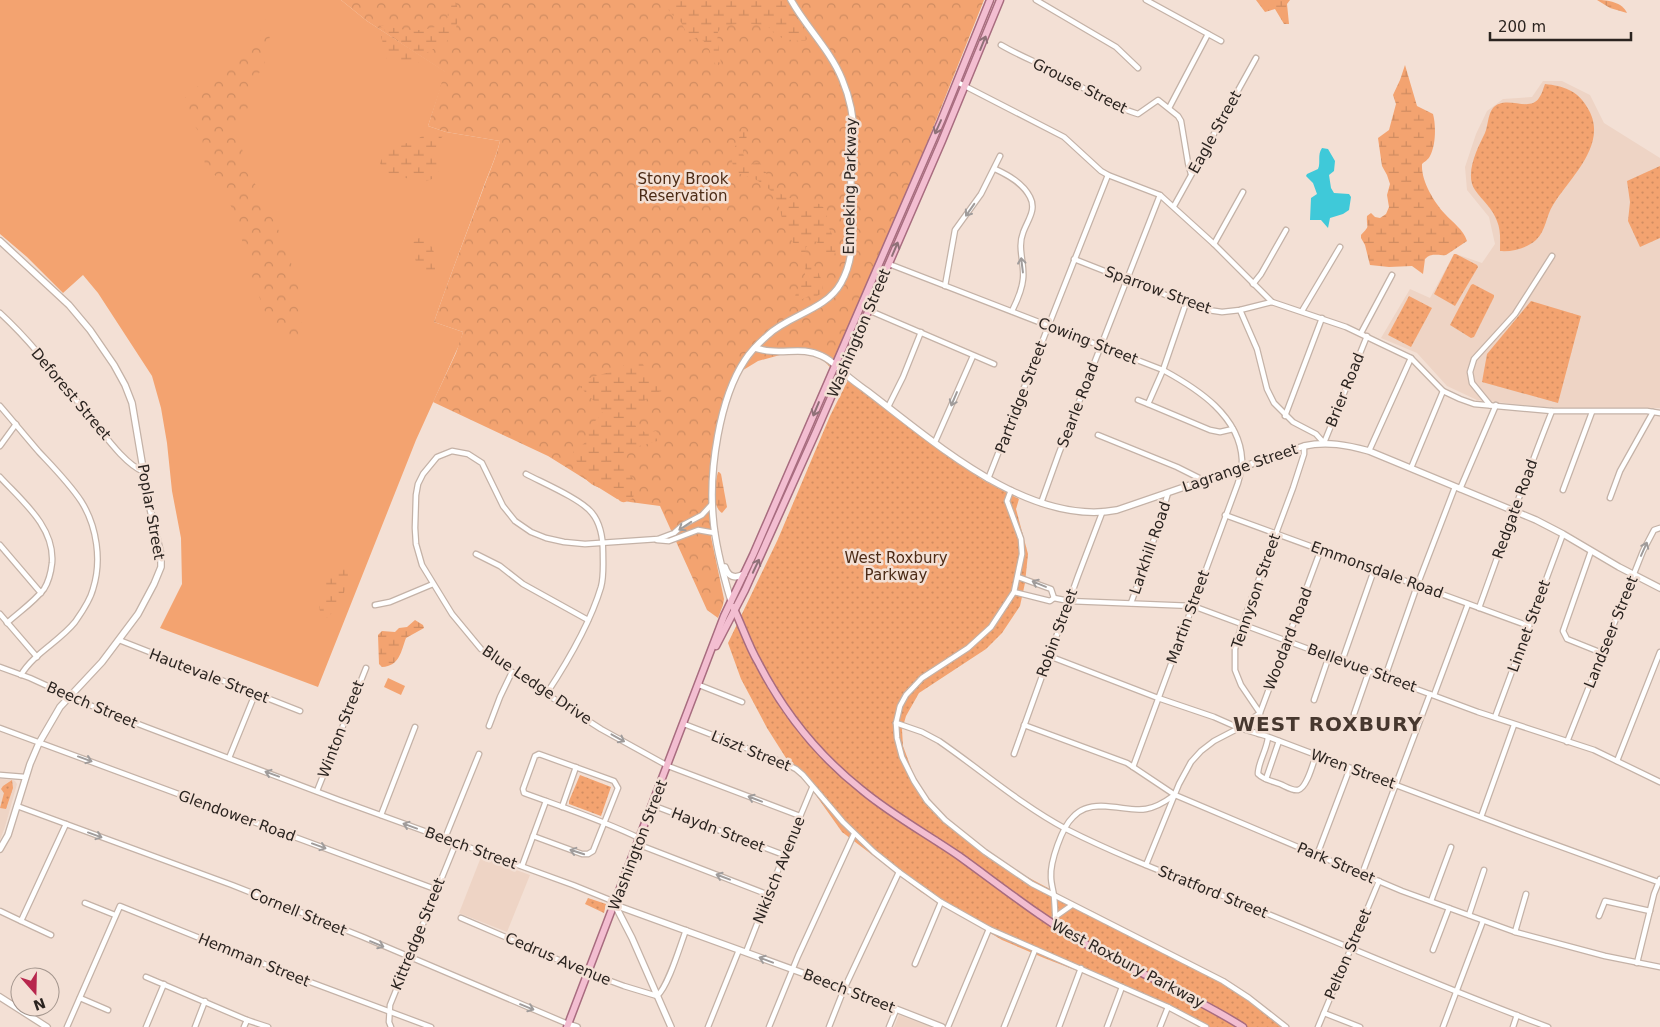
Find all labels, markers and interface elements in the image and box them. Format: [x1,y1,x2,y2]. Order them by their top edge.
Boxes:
scale bar [1490,10,1631,42]
text: 200 m [1498,18,1546,36]
one-way arrow [979,35,988,50]
street label: Grouse Street [1030,54,1130,118]
street label: Eagle Street [1185,87,1245,177]
street label: Enneking Parkway [840,117,860,255]
one-way arrow [933,119,943,134]
park label: Stony Brook Reservation [638,170,729,205]
one-way arrow [965,203,975,217]
one-way arrow [890,242,900,257]
one-way arrow [1017,257,1027,273]
street label: Sparrow Street [1102,262,1214,318]
street label: Washington Street [824,266,894,400]
street label: Cowing Street [1036,314,1141,368]
street label: Partridge Street [991,338,1051,456]
street label: Deforest Street [27,344,115,444]
street label: Brier Road [1322,350,1368,430]
street label: Searle Road [1053,360,1103,450]
one-way arrow [949,391,959,406]
one-way arrow [811,401,821,416]
street label: Lagrange Street [1180,440,1300,496]
street label: Redgate Road [1489,457,1541,561]
street label: Poplar Street [134,463,168,561]
street label: Larkhill Road [1126,499,1174,597]
one-way arrow [678,521,692,531]
street label: Tennyson Street [1228,531,1284,652]
street label: Emmonsdale Road [1308,538,1446,602]
one-way arrow [1640,542,1650,557]
park label: West Roxbury Parkway [844,549,948,584]
one-way arrow [752,559,762,574]
street label: Martin Street [1163,568,1213,666]
street label: Landseer Street [1580,573,1642,691]
street label: Linnet Street [1504,577,1554,675]
one-way arrow [1032,579,1047,588]
street label: Woodard Road [1260,585,1316,693]
street label: Robin Street [1033,586,1081,680]
street label: Bellevue Street [1305,640,1419,696]
street label: Blue Ledge Drive [479,642,595,728]
street label: Hautevale Street [147,645,272,707]
street label: Beech Street [44,678,140,732]
street label: Winton Street [314,678,368,780]
district label: WEST ROXBURY [1233,712,1423,736]
street label: Liszt Street [708,727,794,775]
one-way arrow [610,733,625,743]
street label: Wren Street [1308,745,1398,793]
one-way arrow [77,755,92,764]
one-way arrow [264,769,280,778]
street label: Washington Street [605,777,671,913]
street label: Glendower Road [176,786,298,846]
one-way arrow [747,793,762,802]
street label: Haydn Street [669,804,767,856]
street label: Nikisch Avenue [749,814,809,926]
one-way arrow [403,821,418,830]
street label: Beech Street [422,823,520,873]
one-way arrow [87,831,103,840]
street label: Park Street [1294,839,1378,887]
one-way arrow [311,842,327,851]
one-way arrow [569,846,585,856]
street label: Stratford Street [1155,862,1271,922]
one-way arrow [716,872,731,881]
street label: Kittredge Street [387,875,449,993]
street label: Cornell Street [247,884,349,940]
street label: Pelton Street [1321,906,1375,1002]
street label: West Roxbury Parkway [1048,916,1208,1012]
street label: Hemman Street [196,929,313,991]
street label: Cedrus Avenue [502,929,614,989]
one-way arrow [370,940,385,949]
one-way arrow [758,955,774,964]
street label: Beech Street [801,965,898,1017]
north arrow [10,967,60,1017]
text: N [31,995,48,1014]
one-way arrow [519,1002,534,1012]

